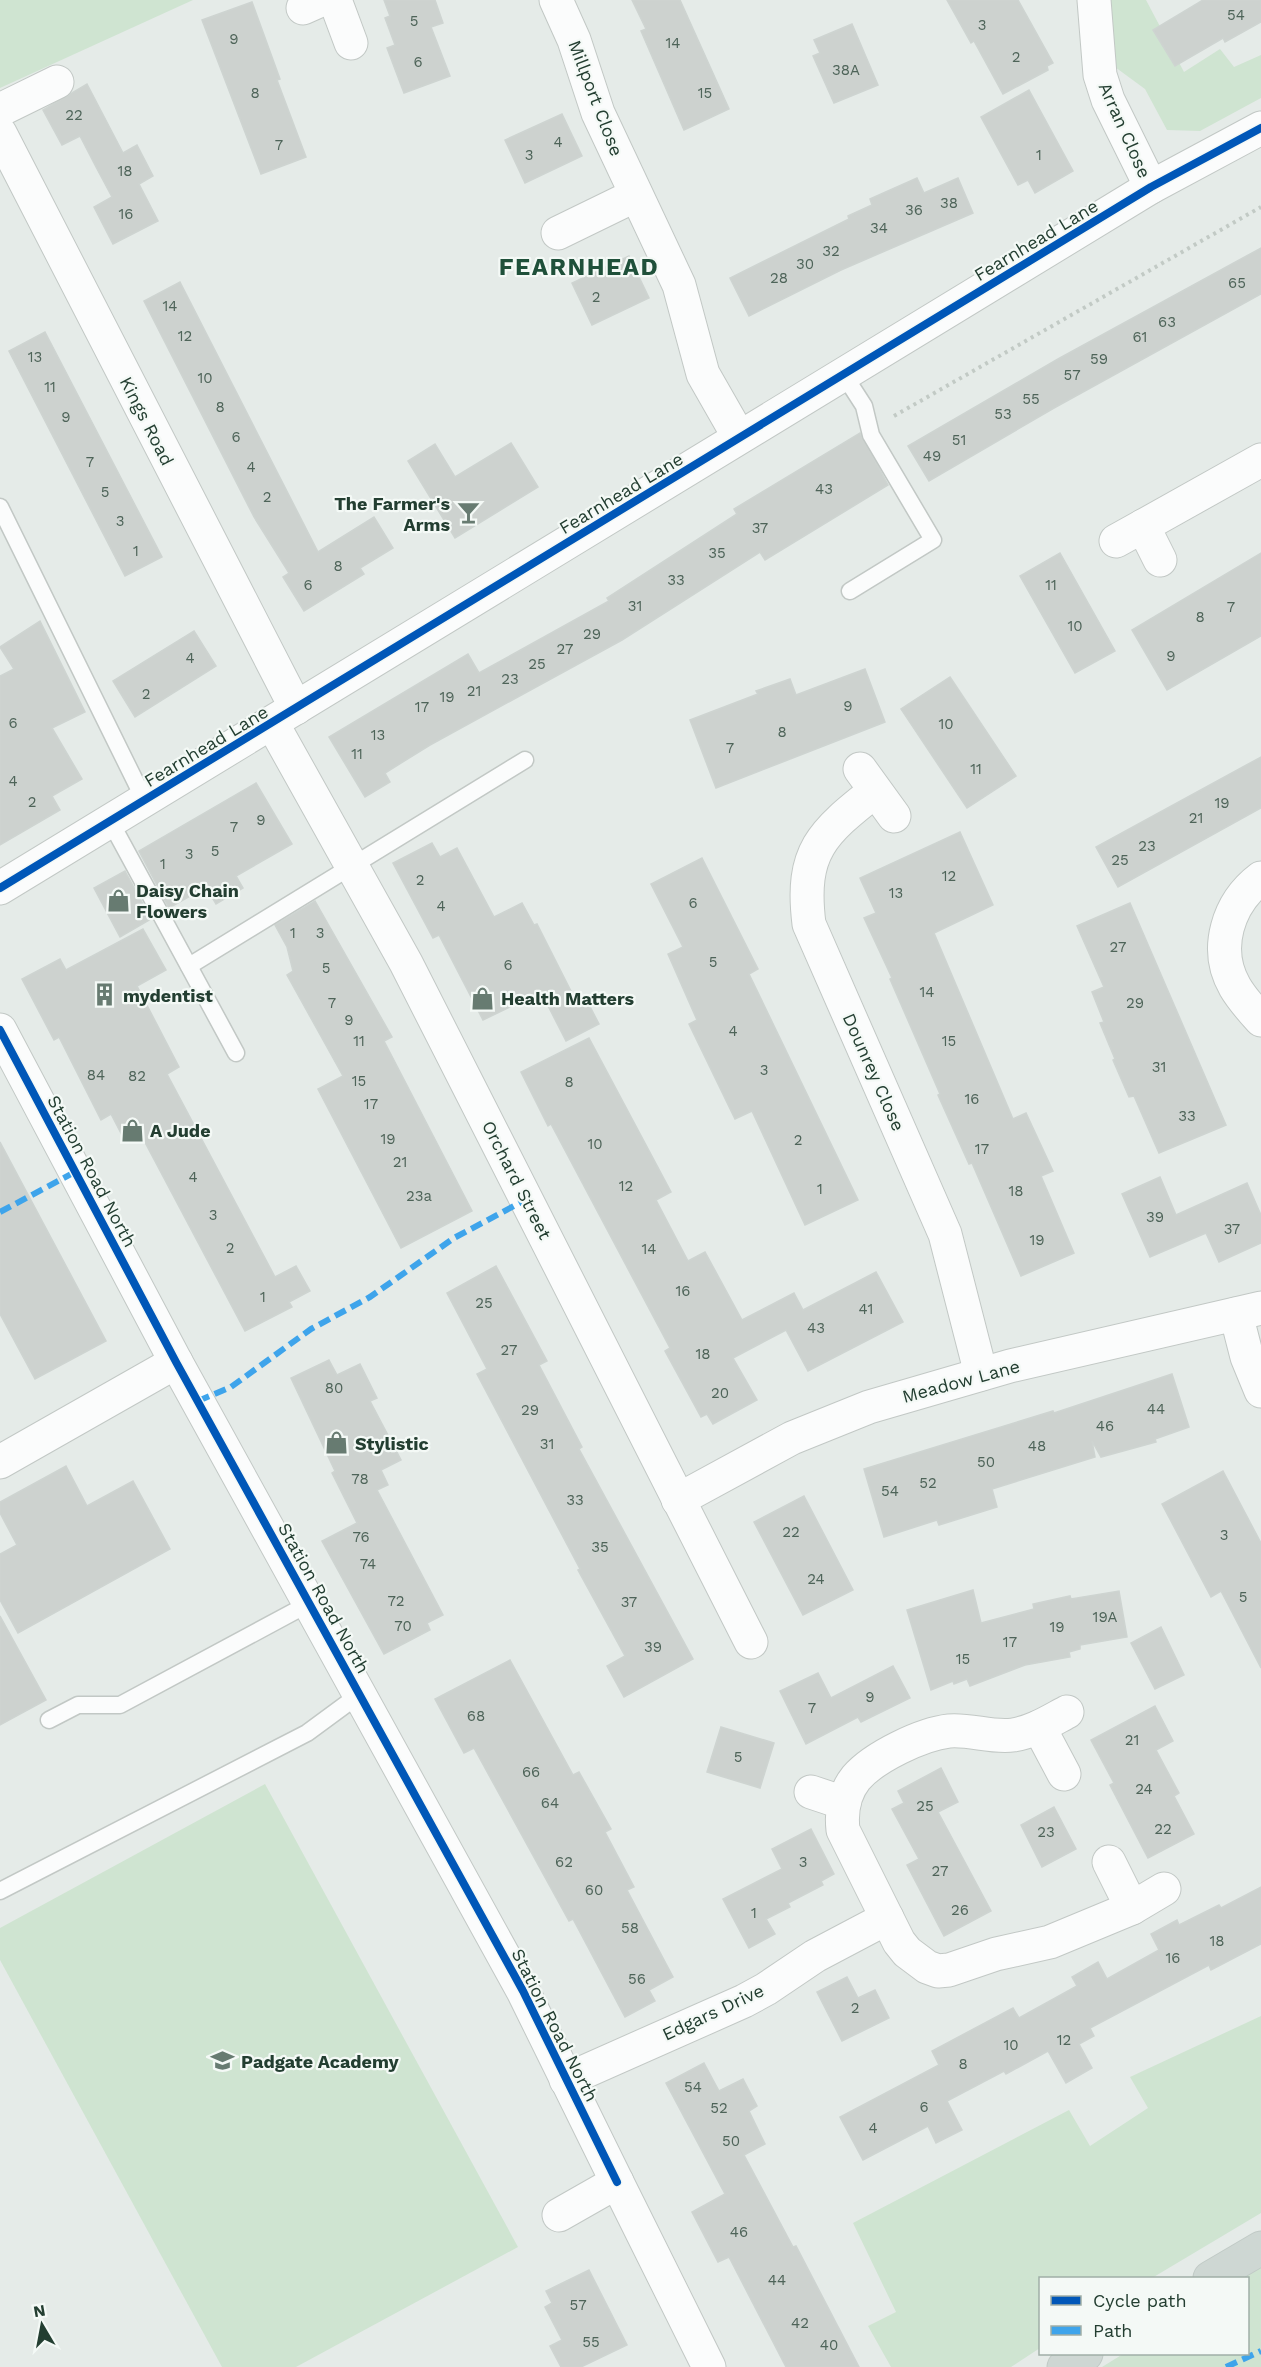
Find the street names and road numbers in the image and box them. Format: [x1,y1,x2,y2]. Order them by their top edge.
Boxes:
street label: Millport Close [564,37,628,159]
street label: Arran Close [1095,79,1155,181]
street label: Fearnhead Lane [970,195,1102,285]
street label: Kings Road [116,373,178,469]
street label: Fearnhead Lane [555,448,687,538]
street label: Fearnhead Lane [140,701,272,791]
street label: Dounrey Close [839,1010,909,1134]
street label: Station Road North [43,1092,141,1250]
street label: Orchard Street [478,1117,556,1243]
street label: Meadow Lane [900,1355,1022,1407]
street label: Station Road North [274,1519,374,1677]
street label: Station Road North [507,1945,603,2105]
street label: Edgars Drive [659,1979,767,2045]

